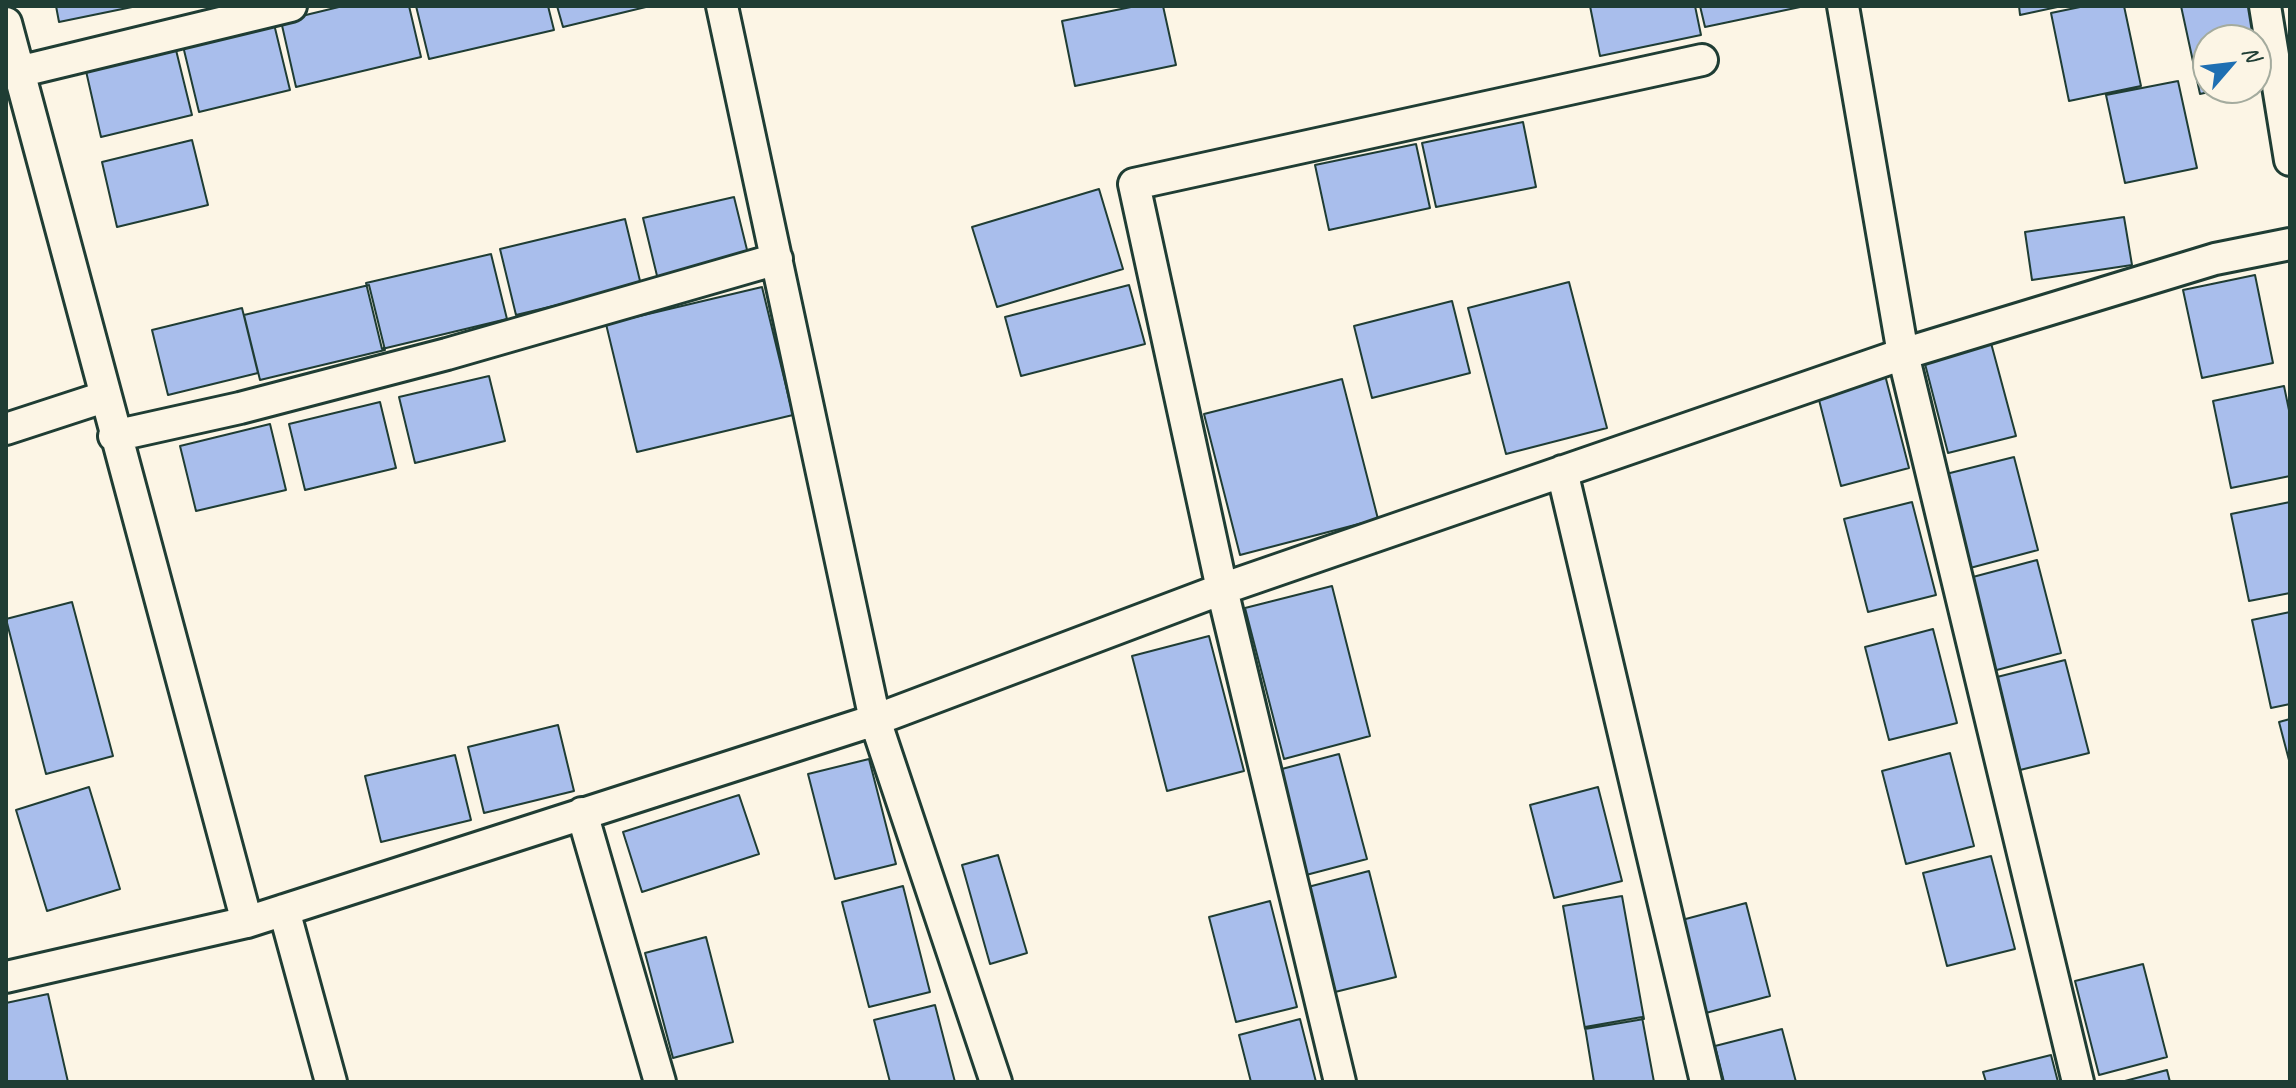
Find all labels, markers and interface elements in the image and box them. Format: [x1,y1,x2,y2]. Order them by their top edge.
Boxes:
north arrow [2192,24,2272,104]
text: N [2236,41,2267,66]

